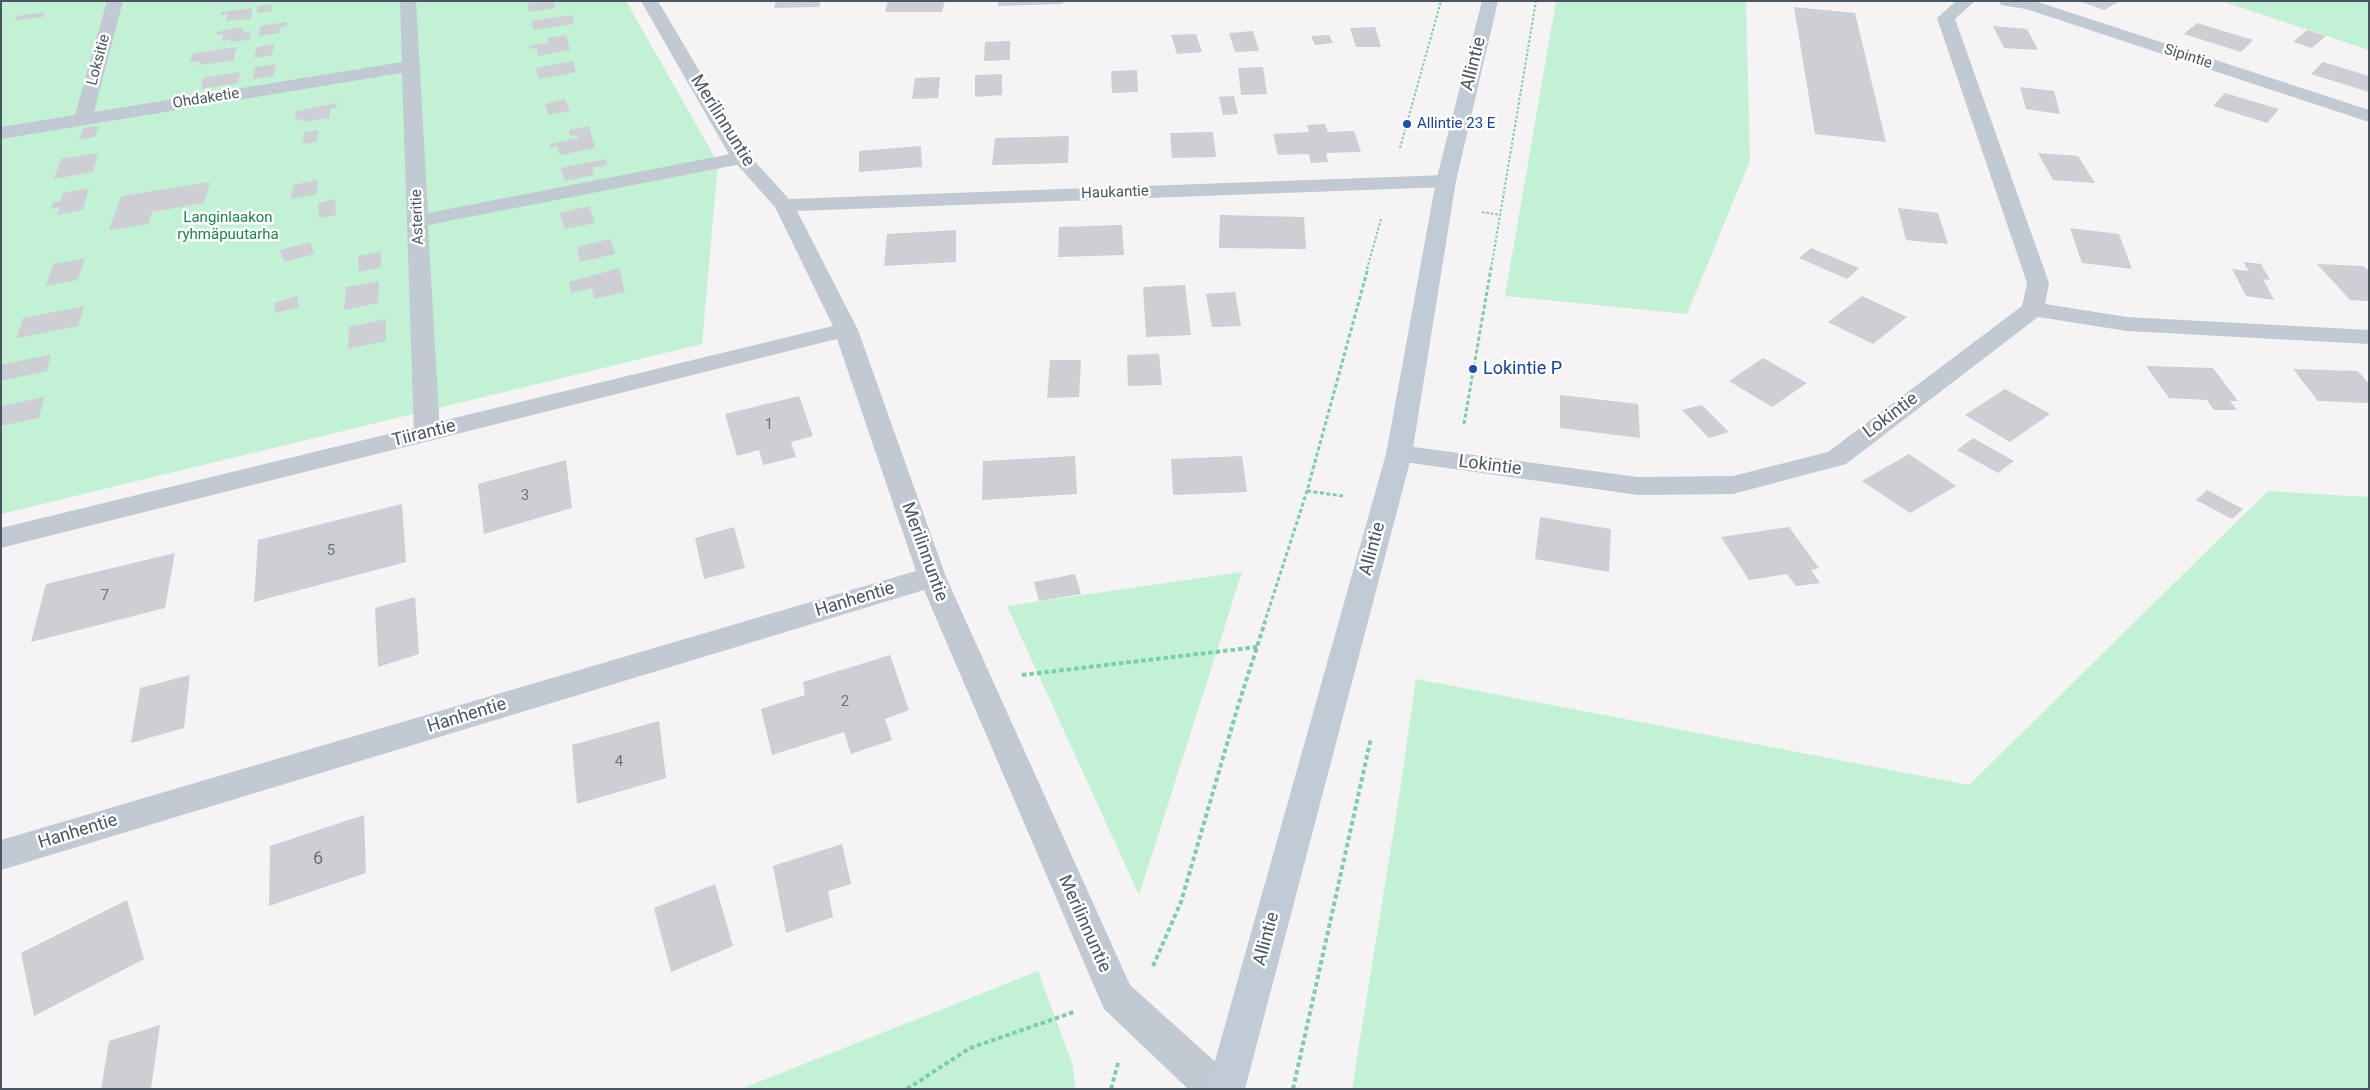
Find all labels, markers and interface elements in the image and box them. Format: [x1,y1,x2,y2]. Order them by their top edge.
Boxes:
street label: Loksitie [84,32,114,88]
street label: Allintie [1457,35,1491,93]
street label: Sipintie [2162,41,2214,73]
street label: Merilinnuntie [685,71,759,171]
street label: Ohdaketie [171,85,241,113]
place label: Allintie 23 E [1417,115,1495,133]
marker: Allintie 23 E [1401,118,1413,130]
street label: Haukantie [1081,183,1149,203]
street label: Asteritie [408,189,428,245]
park label: Langinlaakon ryhmäpuutarha [177,209,279,244]
place label: Lokintie P [1483,358,1562,380]
marker: Lokintie P [1467,363,1479,375]
street label: Lokintie [1859,388,1923,444]
street label: Tiirantie [390,416,458,452]
house number: 1 [765,416,773,434]
street label: Lokintie [1457,451,1523,481]
house number: 3 [521,487,529,505]
street label: Merilinnuntie [896,499,952,605]
street label: Allintie [1355,520,1391,578]
house number: 5 [327,542,335,560]
street label: Hanhentie [813,578,897,622]
house number: 7 [101,587,109,605]
house number: 2 [841,693,849,711]
street label: Hanhentie [425,694,509,738]
house number: 4 [615,753,623,771]
street label: Hanhentie [36,810,120,854]
house number: 6 [313,848,323,870]
street label: Merilinnuntie [1053,872,1115,976]
street label: Allintie [1249,910,1285,968]

